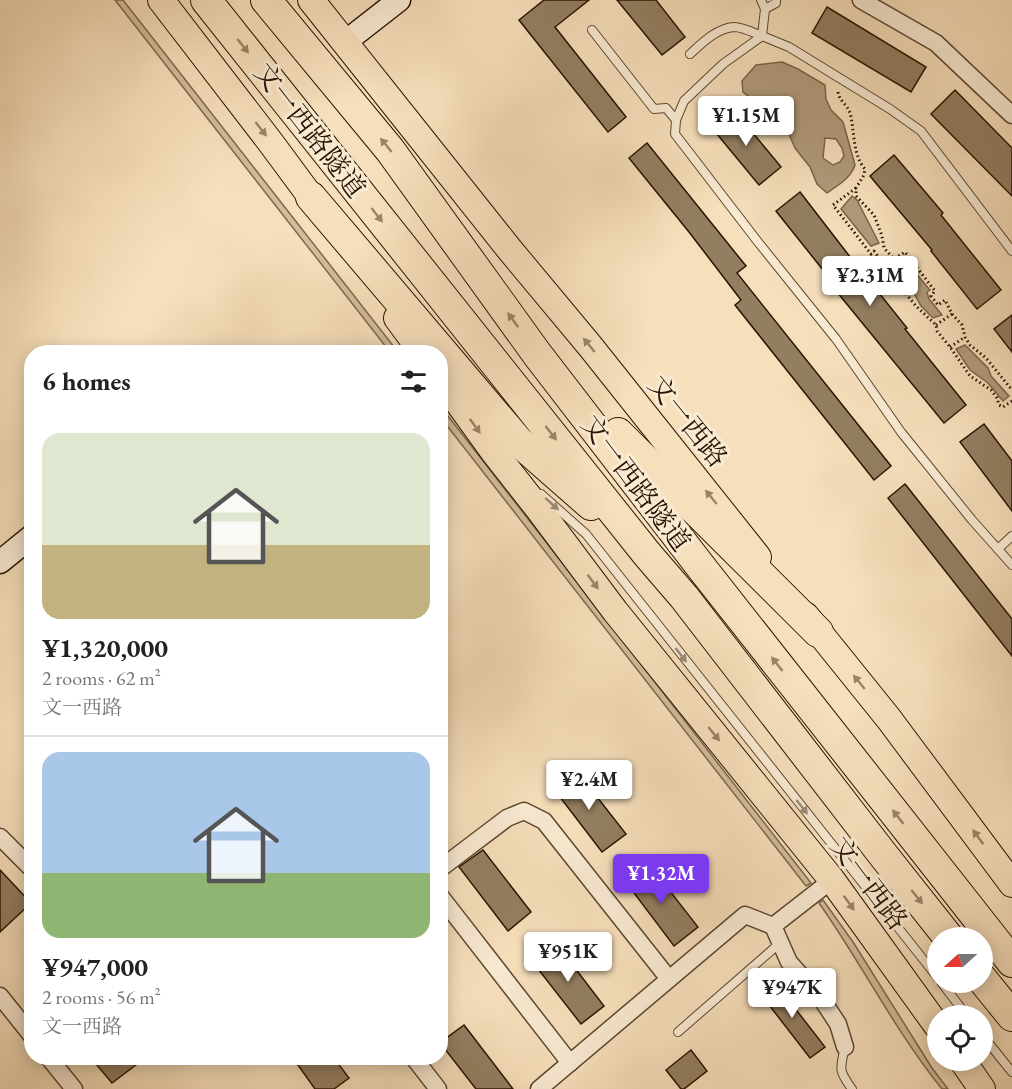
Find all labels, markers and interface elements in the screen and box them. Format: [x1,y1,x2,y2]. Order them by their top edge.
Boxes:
one-way arrow [236,38,249,54]
street label: 文一西路隧道 [246,55,374,205]
pin: ¥1.15M [697,96,795,147]
text: ¥1.15M [712,102,780,128]
one-way arrow [254,122,266,137]
one-way arrow [380,137,393,153]
one-way arrow [370,207,383,222]
pin: ¥2.31M [821,256,919,307]
text: ¥2.31M [836,262,904,288]
one-way arrow [507,313,519,329]
one-way arrow [583,337,596,353]
text: 6 homes [42,364,131,398]
icon: filters [397,365,430,398]
street label: 文一西路 [640,368,736,474]
street label: 文一西路隧道 [573,408,699,558]
one-way arrow [469,418,481,434]
one-way arrow [544,425,557,441]
icon: home [182,472,290,580]
one-way arrow [705,490,717,505]
one-way arrow [544,497,559,510]
one-way arrow [587,573,599,589]
text: ¥1,320,000 [42,631,168,665]
one-way arrow [674,647,687,663]
one-way arrow [772,656,784,671]
text: 2 rooms · 62 m² [42,665,161,691]
one-way arrow [853,674,866,690]
text: 文一西路 [42,694,122,720]
one-way arrow [708,726,721,742]
pin: ¥2.4M [547,760,631,811]
text: ¥2.4M [560,766,618,792]
icon: home [182,791,290,899]
one-way arrow [795,800,808,815]
one-way arrow [891,809,904,825]
street label: 文一西路 [823,829,915,937]
one-way arrow [972,830,984,845]
pin: ¥1.32M [612,854,710,905]
text: ¥1.32M [627,860,695,886]
one-way arrow [910,889,922,904]
one-way arrow [843,895,855,911]
north arrow [927,927,993,993]
map controls [927,927,993,1071]
pin: ¥951K [526,932,610,983]
text: ¥951K [538,938,598,964]
text: ¥947,000 [42,950,148,984]
pin: ¥947K [750,968,834,1019]
text: ¥947K [762,974,822,1000]
text: 2 rooms · 56 m² [42,984,161,1010]
button: locate [927,1005,993,1071]
text: 文一西路 [42,1013,122,1039]

